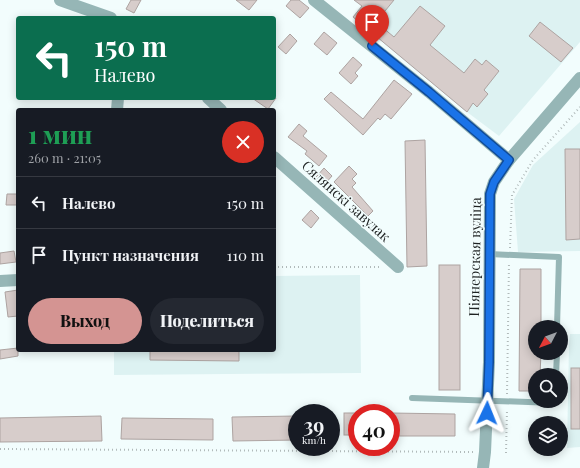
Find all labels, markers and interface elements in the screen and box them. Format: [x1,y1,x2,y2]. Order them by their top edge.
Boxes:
pin [355,5,389,46]
icon: arrive [361,11,383,33]
text: 150 m [94,27,167,64]
icon: left [28,32,80,84]
text: Налево [94,63,155,87]
text: 1 мин [28,118,92,150]
button: close [222,121,264,163]
text: 260 m · 21:05 [28,149,101,166]
street label: Сялянскі завулак [298,156,395,245]
icon: left [28,192,50,214]
text: Налево [62,193,115,213]
text: 150 m [226,193,264,213]
street label: Піянерская вуліца [464,197,485,317]
icon: arrive [28,244,50,266]
text: Пункт назначения [62,245,199,265]
text: 110 m [227,245,264,265]
button: Выход [28,298,142,344]
button: Поделиться [150,298,264,344]
north arrow [528,320,568,360]
map controls [528,320,568,456]
button: search [528,368,568,408]
position arrow [466,392,508,434]
speed limit sign: 40 [348,404,400,456]
text: 39 [304,411,324,438]
button: layers [528,416,568,456]
text: km/h [302,433,326,447]

